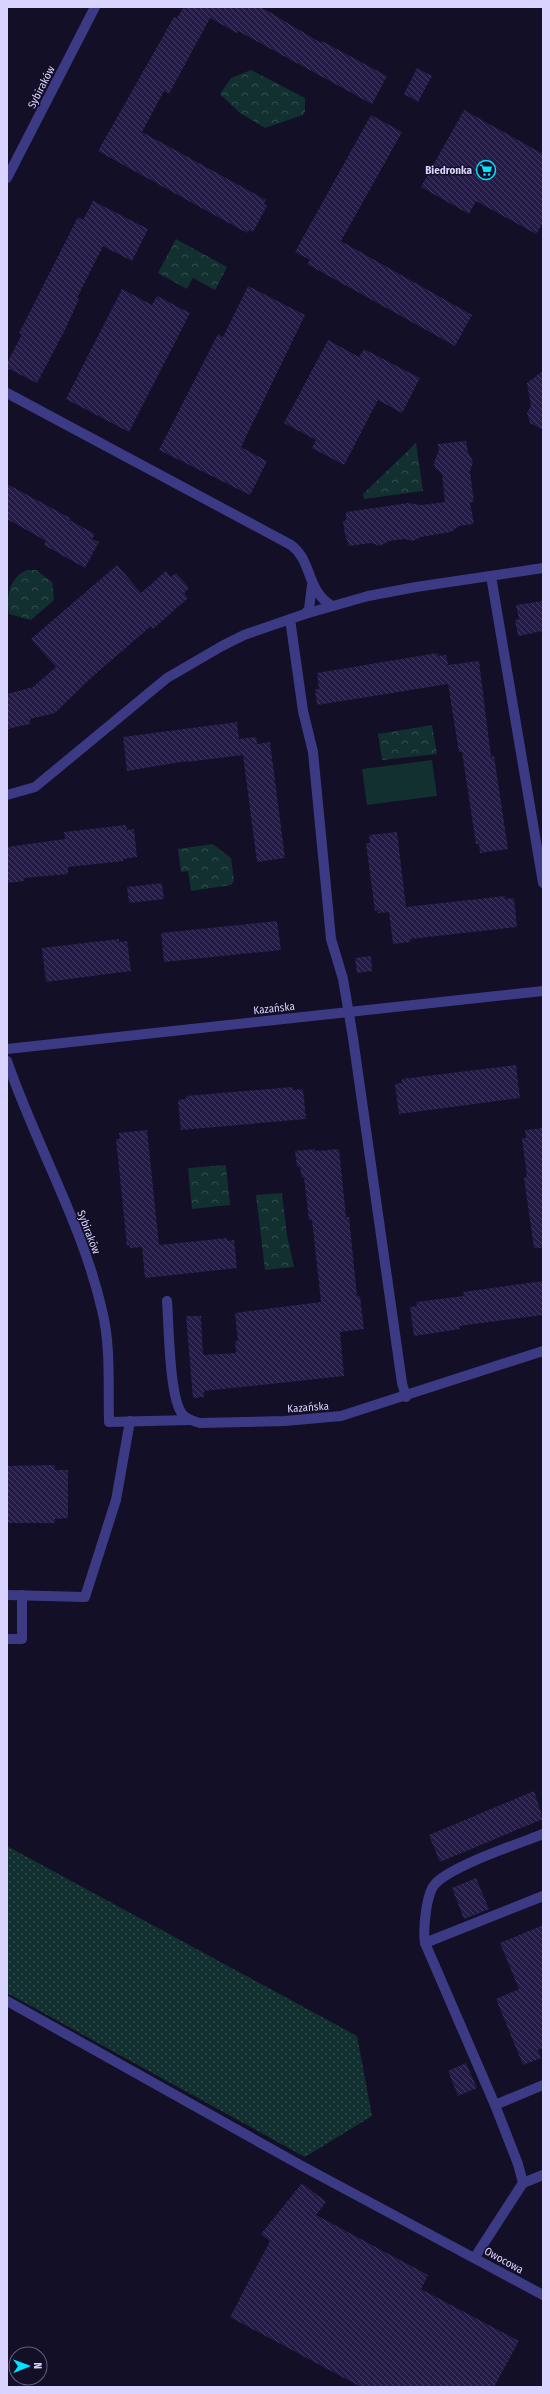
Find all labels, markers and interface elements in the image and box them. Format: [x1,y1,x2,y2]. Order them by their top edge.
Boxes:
street label: Sybiraków [25,64,58,111]
supermarket icon: Biedronka [475,159,497,181]
place label: Biedronka [425,164,473,177]
street label: Kazańska [253,1000,295,1017]
street label: Sybiraków [74,1208,103,1256]
street label: Kazańska [287,1400,329,1415]
street label: Owocowa [482,2244,526,2276]
north arrow [8,2346,48,2386]
text: N [31,2362,44,2369]

